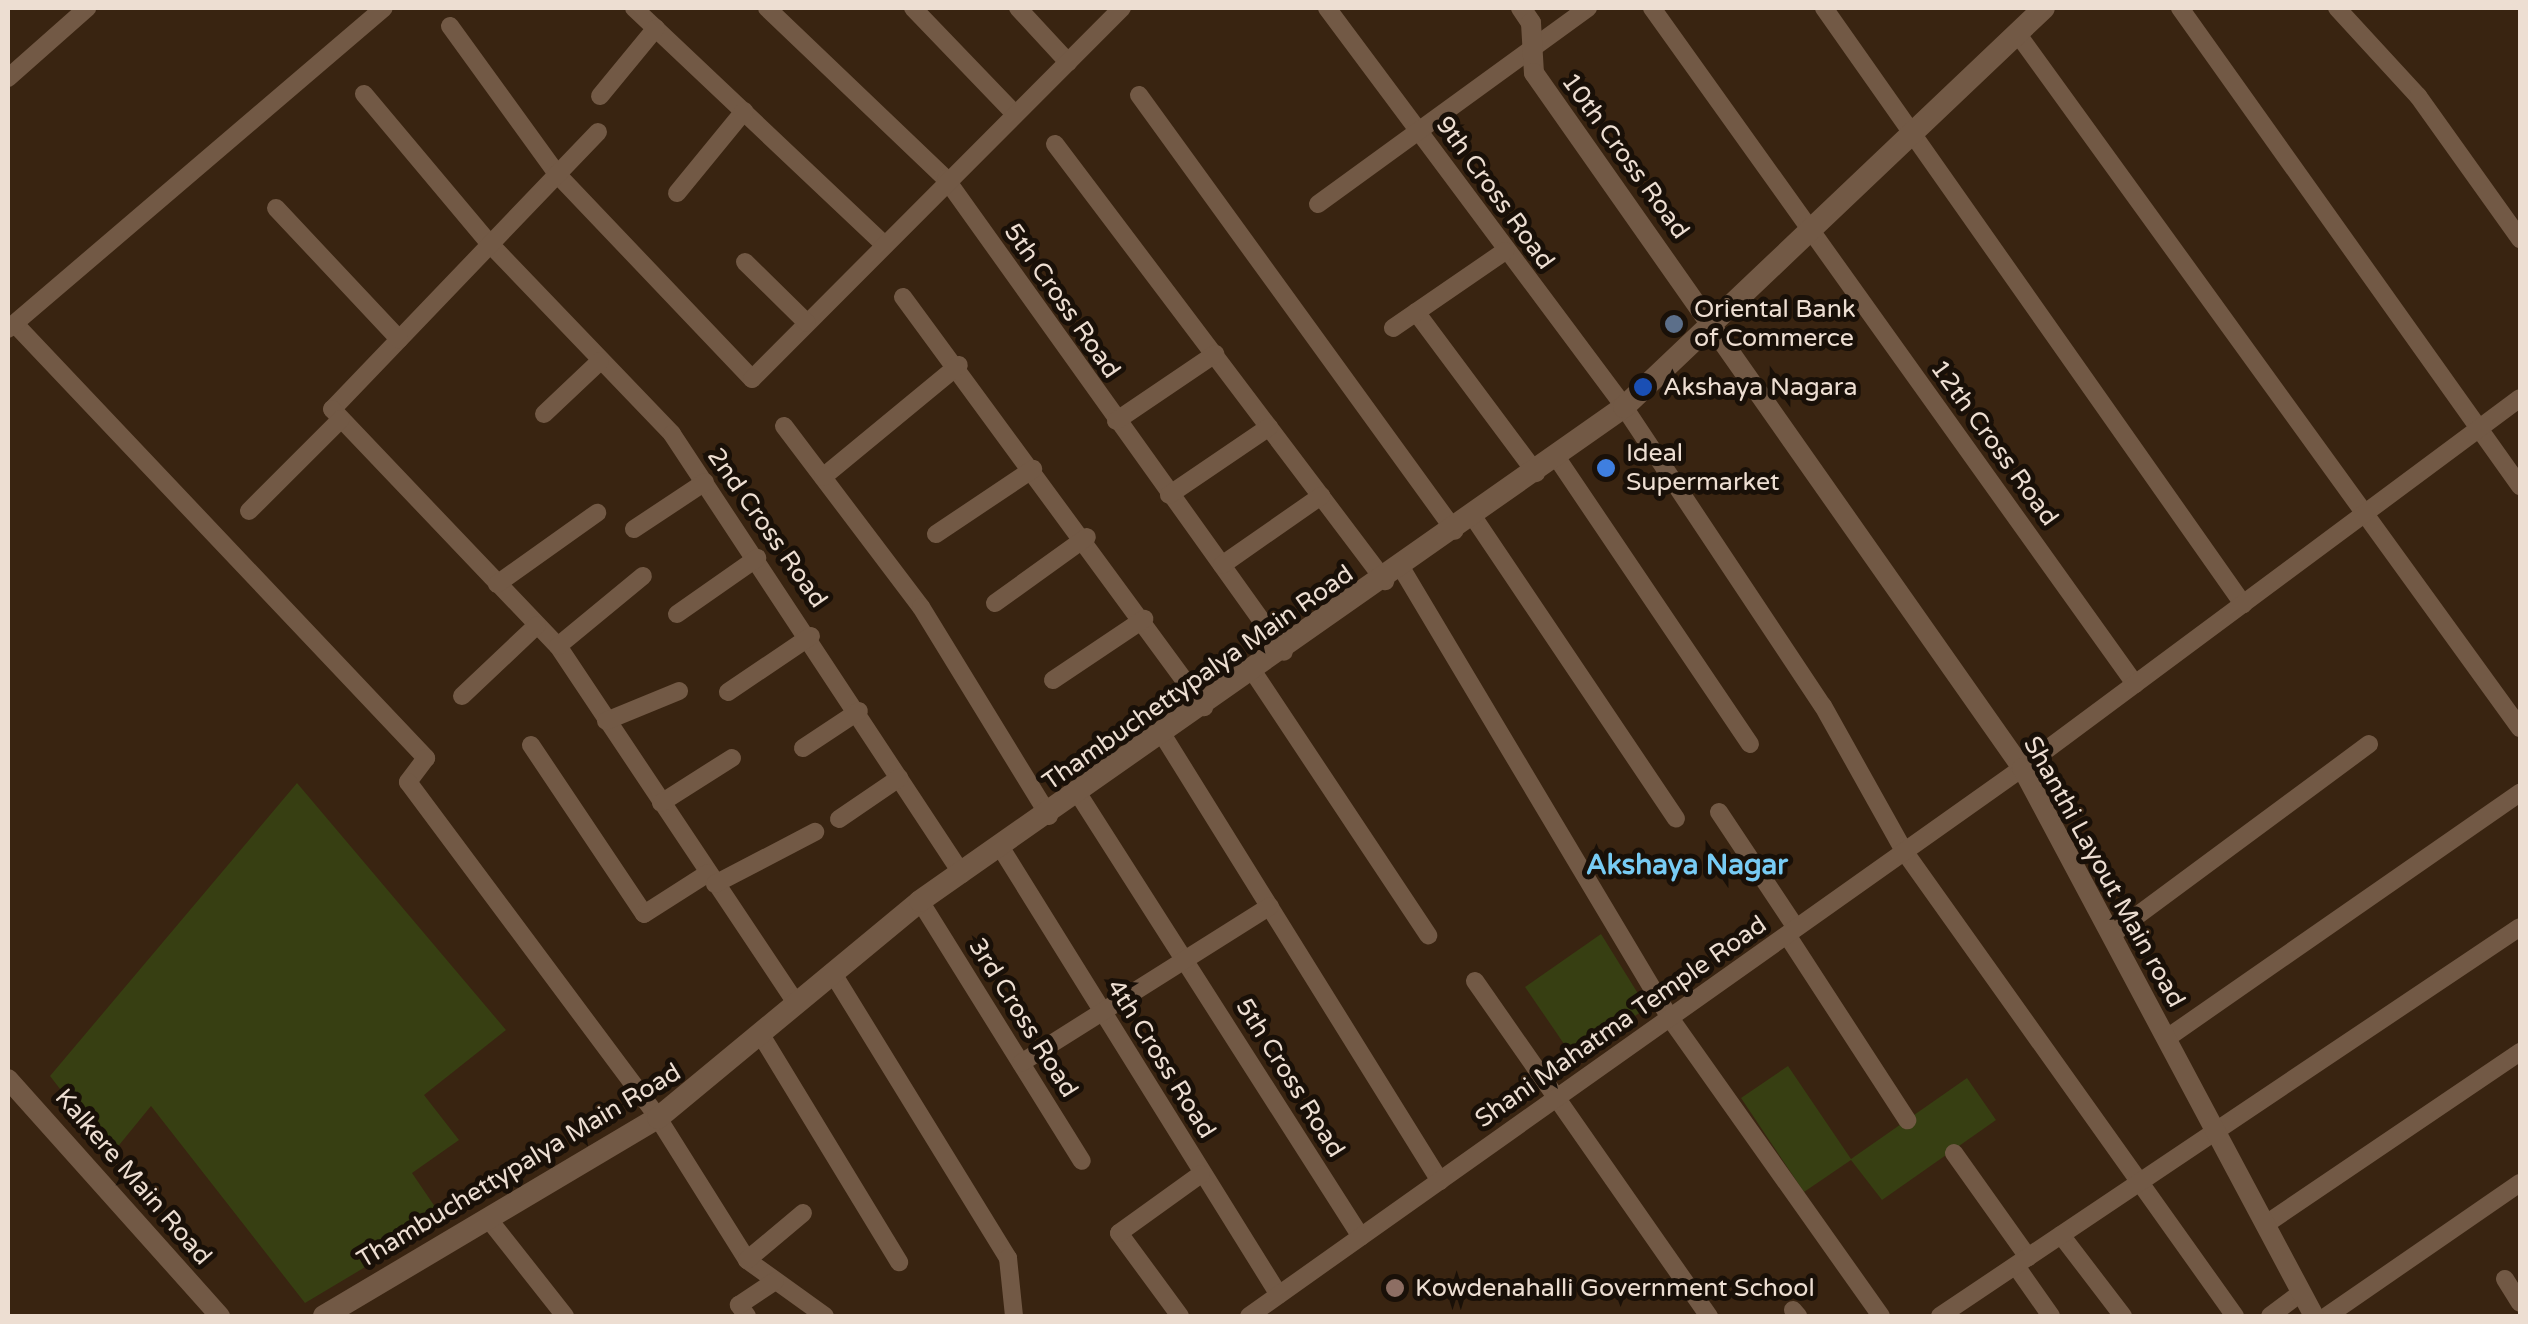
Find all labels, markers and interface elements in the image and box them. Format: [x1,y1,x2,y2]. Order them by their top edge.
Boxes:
street label: 10th Cross Road [1555,67,1695,245]
street label: 9th Cross Road [1429,111,1561,275]
street label: 5th Cross Road [998,218,1126,384]
place label: Oriental Bank of Commerce [1694,295,1855,354]
marker: Oriental Bank of Commerce [1663,313,1685,335]
street label: 12th Cross Road [1924,354,2064,532]
place label: Akshaya Nagara [1663,372,1857,402]
marker: Akshaya Nagara [1632,376,1654,398]
place label: Ideal Supermarket [1626,439,1780,498]
street label: 2nd Cross Road [701,442,833,614]
marker: Ideal Supermarket [1595,457,1617,479]
street label: Thambuchettypalya Main Road [1037,559,1359,797]
street label: Shanthi Layout Main road [2017,731,2191,1013]
district label: Akshaya Nagar [1586,848,1788,882]
street label: Shani Mahatma Temple Road [1470,910,1772,1134]
street label: 3rd Cross Road [962,933,1084,1103]
street label: 4th Cross Road [1100,974,1222,1144]
street label: 5th Cross Road [1229,993,1351,1163]
street label: Thambuchettypalya Main Road [352,1057,686,1275]
street label: Kalkere Main Road [48,1083,218,1271]
place label: Kowdenahalli Government School [1415,1273,1815,1303]
marker: Kowdenahalli Government School [1384,1277,1406,1299]

